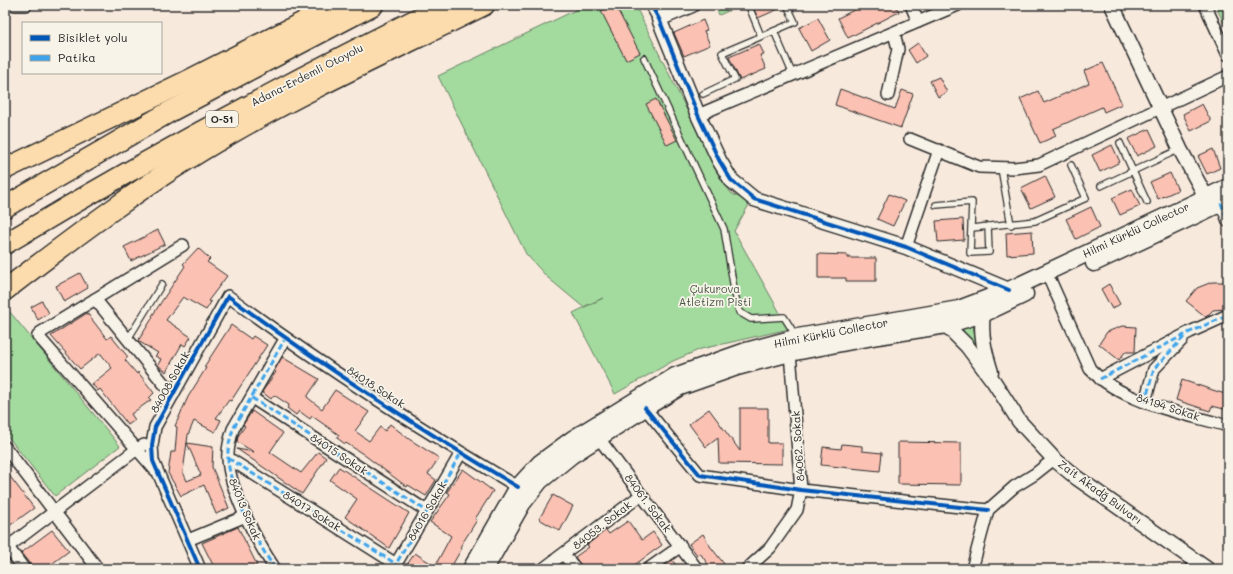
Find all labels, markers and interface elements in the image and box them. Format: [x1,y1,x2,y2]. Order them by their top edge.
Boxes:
legend [22,22,162,74]
text: Bisiklet yolu [58,29,128,45]
street label: Adana-Erdemli Otoyolu [248,40,365,109]
text: Patika [58,49,96,65]
road number: O-51 [206,111,238,127]
street label: Hilmi Kürklü Collector [1080,198,1192,261]
park label: Çukurova Atletizm Pisti [679,281,751,309]
street label: Hilmi Kürklü Collector [773,314,889,351]
street label: 84008 Sokak [146,348,193,415]
street label: 84018 Sokak [344,362,408,411]
street label: 84194 Sokak [1135,389,1202,424]
street label: 84062. Sokak [788,410,807,482]
street label: 84015 Sokak [308,429,371,478]
street label: Zait Akadğ Bulvarı [1055,456,1145,527]
street label: 84061. Sokak [621,470,675,535]
street label: 84013 Sokak [226,475,265,542]
street label: 84016 Sokak [404,478,450,543]
street label: 84017 Sokak [280,487,344,534]
street label: 84053. Sokak [569,497,634,552]

